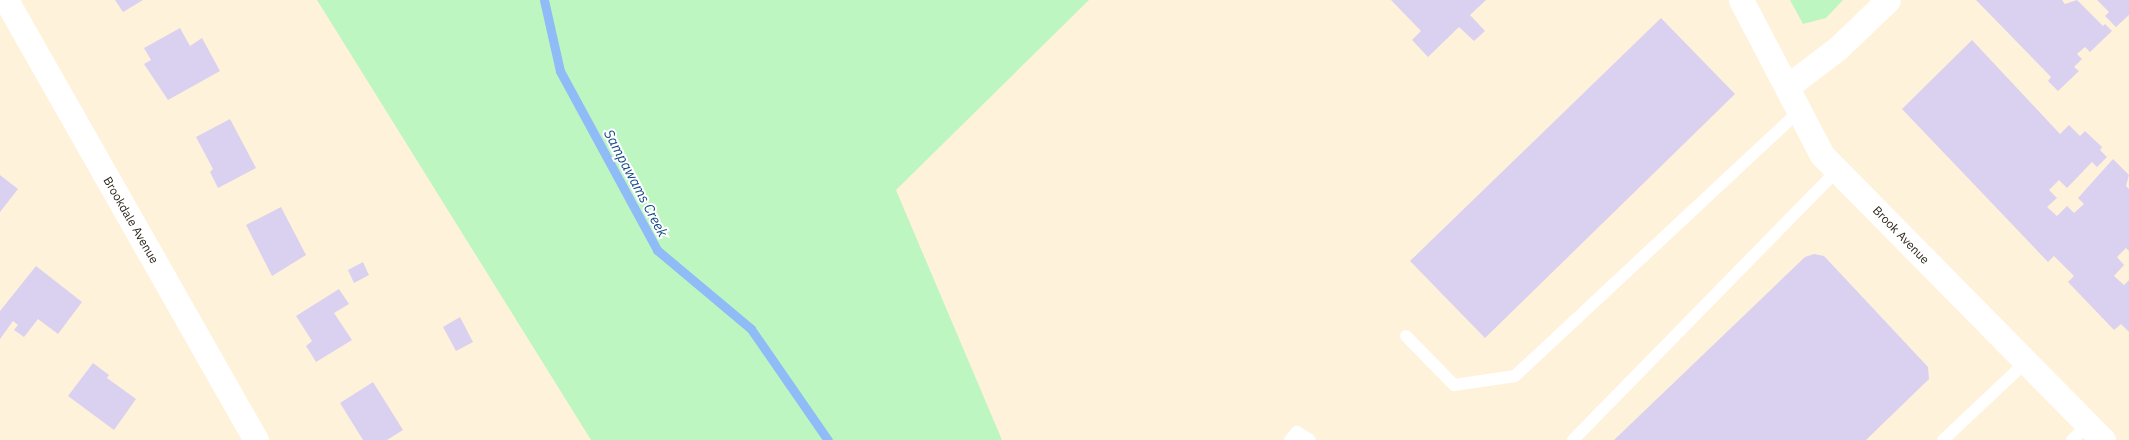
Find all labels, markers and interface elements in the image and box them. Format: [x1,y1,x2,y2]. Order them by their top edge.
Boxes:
water label: Sampawams Creek [601,126,671,240]
street label: Brookdale Avenue [100,174,162,266]
street label: Brook Avenue [1870,203,1932,267]

